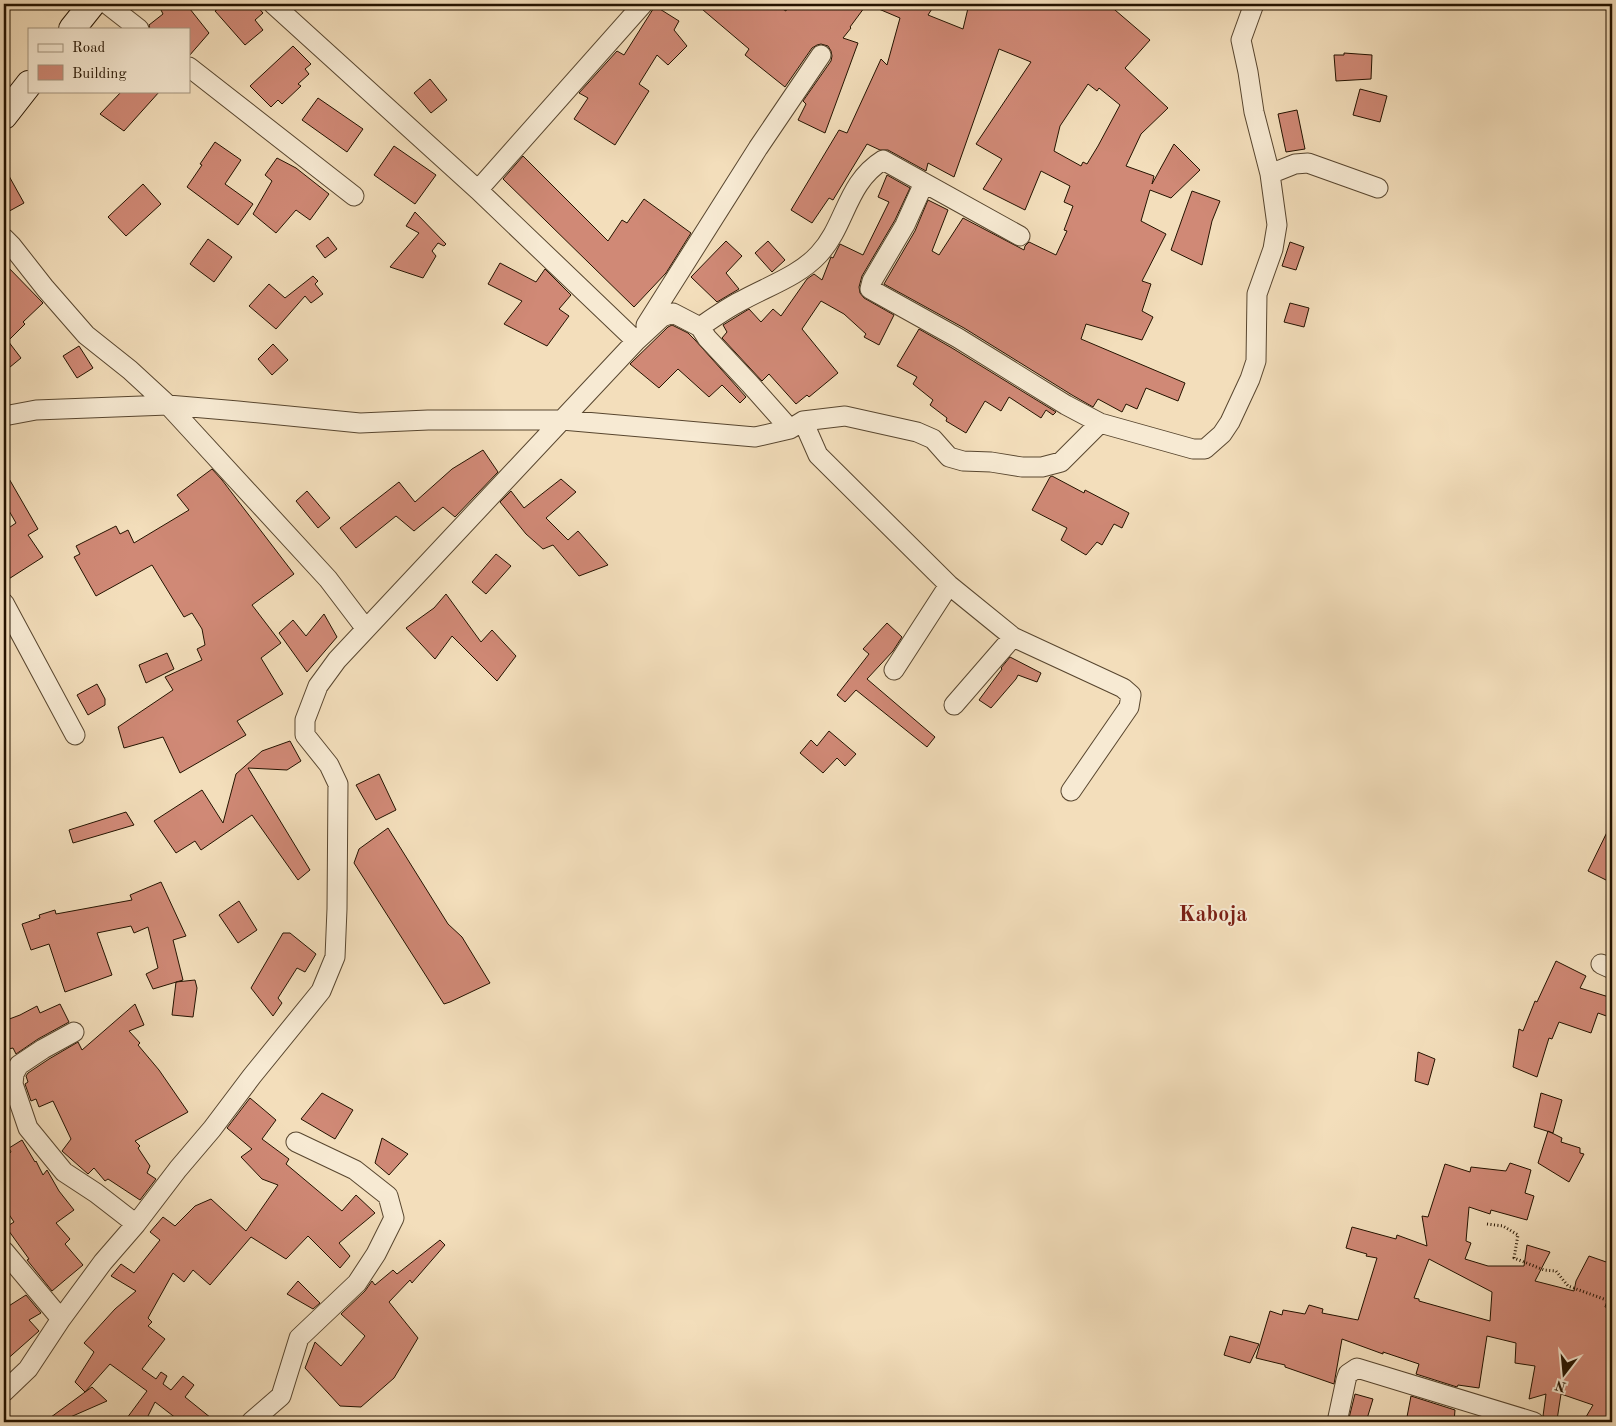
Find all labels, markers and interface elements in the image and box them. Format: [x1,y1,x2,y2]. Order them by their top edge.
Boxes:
legend [28,28,190,92]
text: Road [72,41,106,56]
text: Building [72,67,127,82]
district label: Kaboja [1178,904,1248,926]
north arrow [1538,1348,1588,1398]
text: N [1553,1377,1568,1394]

